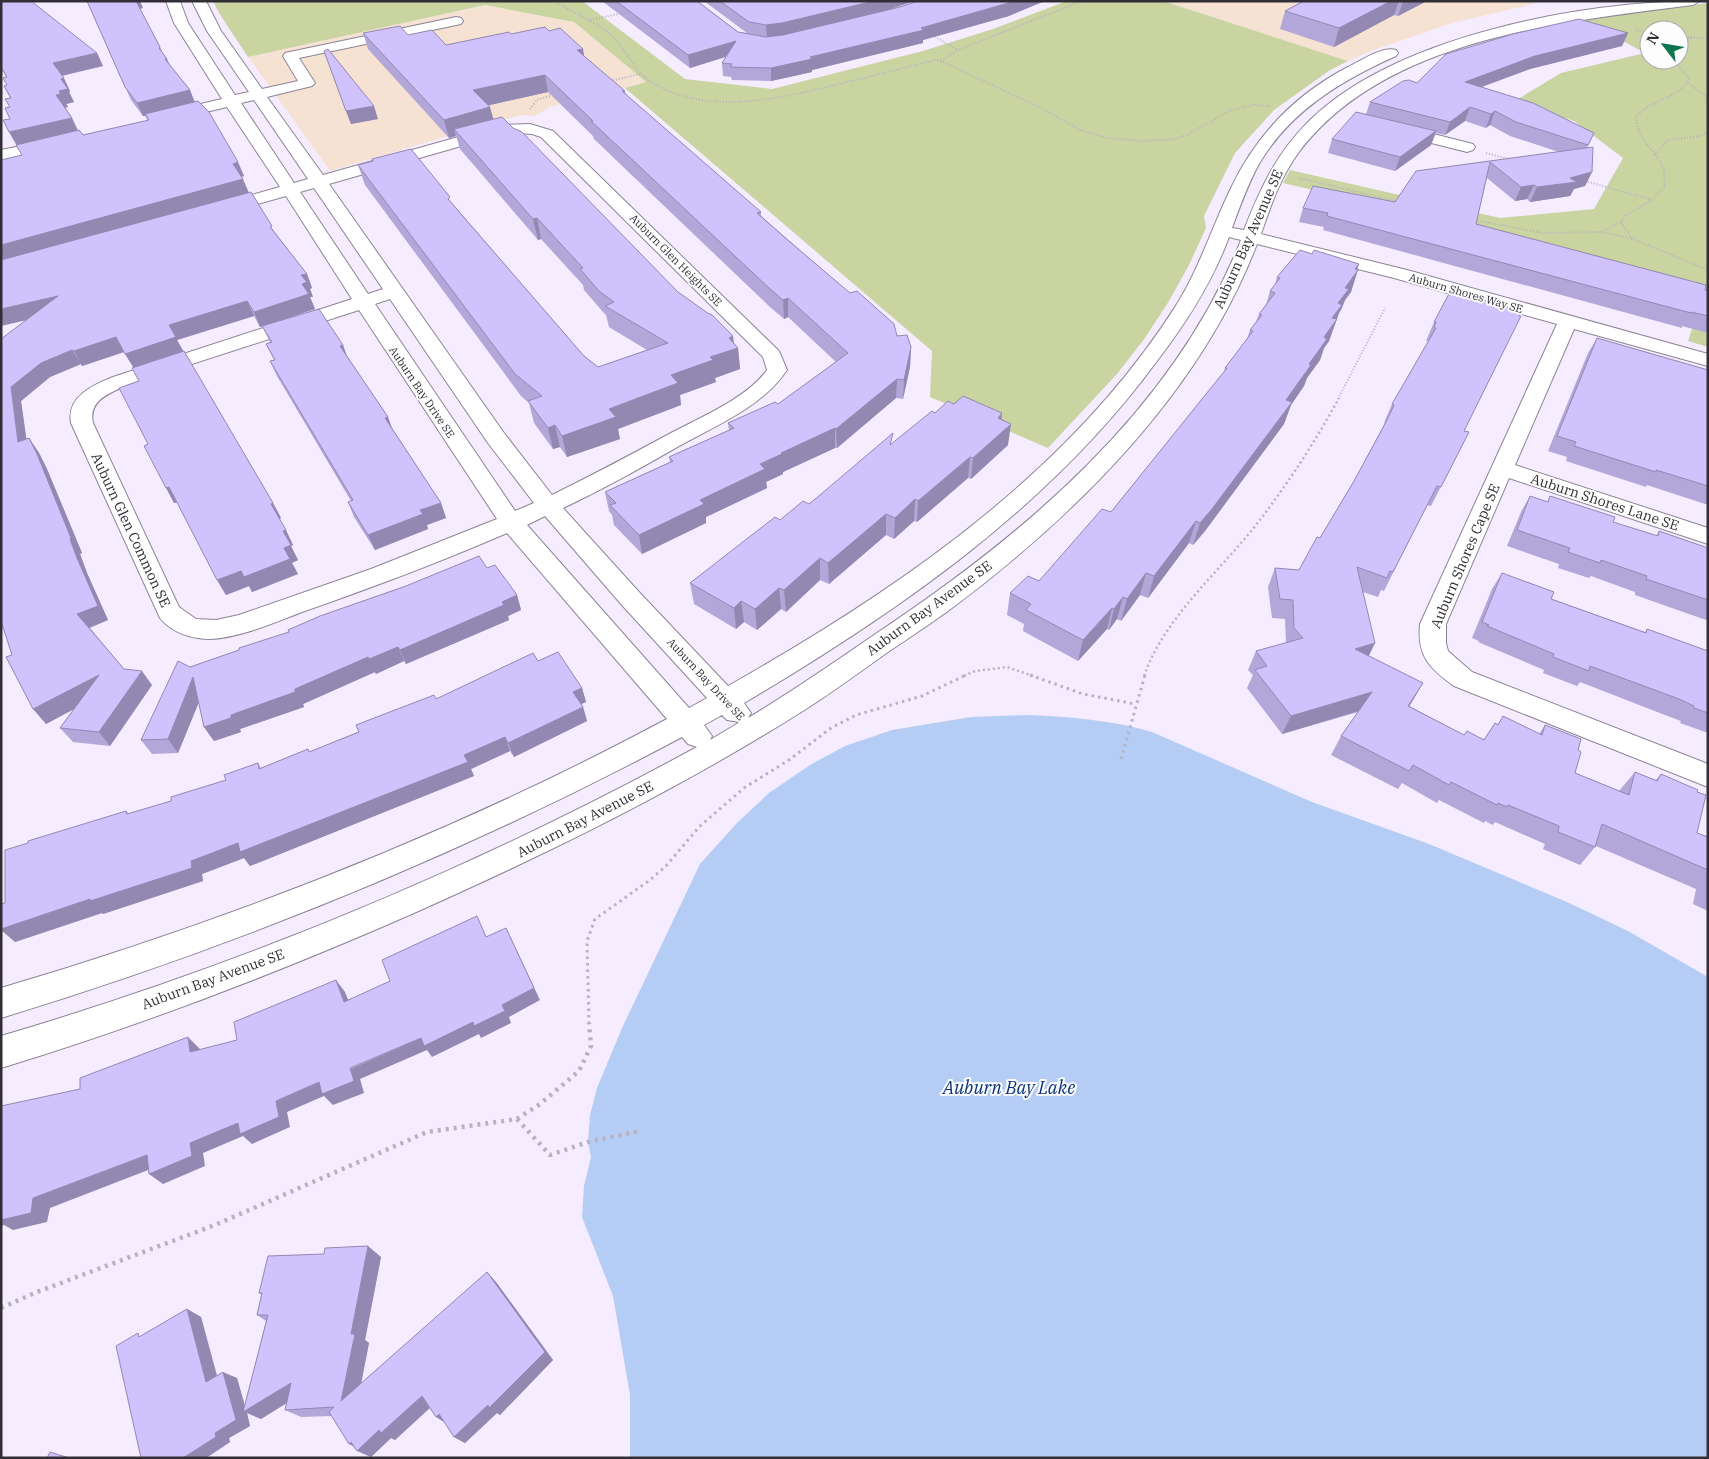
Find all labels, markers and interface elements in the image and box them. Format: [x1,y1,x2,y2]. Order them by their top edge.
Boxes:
north arrow [1639,20,1689,70]
text: N [1642,29,1663,48]
street label: Auburn Bay Avenue SE [1209,166,1287,311]
street label: Auburn Glen Heights SE [627,211,725,309]
street label: Auburn Shores Way SE [1407,270,1525,316]
street label: Auburn Bay Drive SE [386,344,458,440]
street label: Auburn Glen Common SE [87,450,175,610]
street label: Auburn Shores Lane SE [1529,470,1681,535]
street label: Auburn Shores Cape SE [1426,481,1504,631]
street label: Auburn Bay Avenue SE [863,556,995,660]
street label: Auburn Bay Drive SE [664,635,748,723]
street label: Auburn Bay Avenue SE [514,777,656,861]
street label: Auburn Bay Avenue SE [139,945,287,1013]
water label: Auburn Bay Lake [942,1076,1075,1099]

